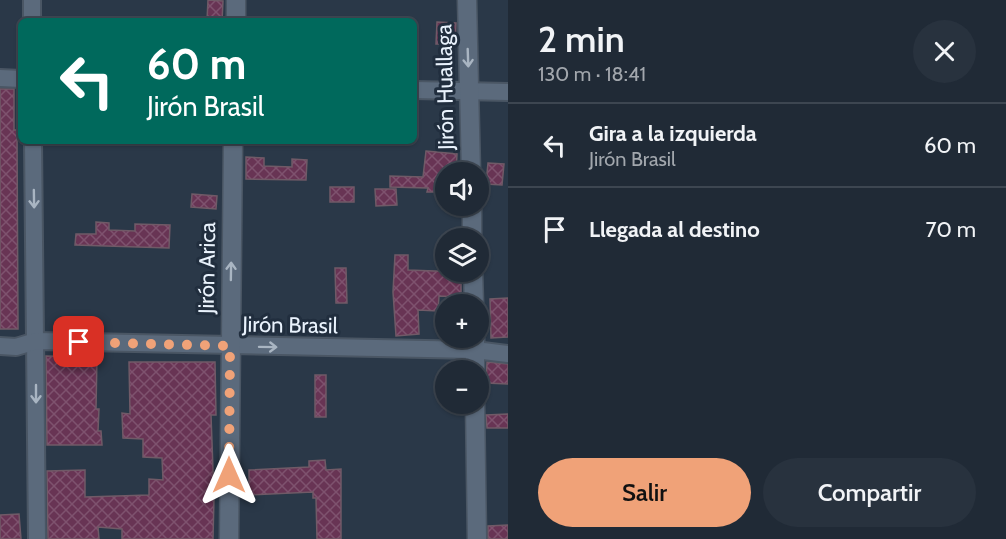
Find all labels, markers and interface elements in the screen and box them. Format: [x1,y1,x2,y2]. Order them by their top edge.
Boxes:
text: 2 min [538,17,625,61]
button: close [913,20,976,83]
street label: Jirón Huallaga [430,23,460,151]
text: 60 m [147,38,246,90]
icon: left [48,42,126,120]
one-way arrow [463,48,474,68]
text: 130 m · 18:41 [538,62,646,86]
text: Jirón Brasil [147,90,264,123]
text: Gira a la izquierda [589,120,757,147]
icon: left [538,129,571,162]
text: 60 m [924,132,976,159]
text: Jirón Brasil [589,147,676,171]
map controls [435,162,489,414]
button: sound [435,162,489,216]
one-way arrow [28,189,40,209]
icon: arrive [538,213,571,246]
text: Llegada al destino [589,216,760,243]
text: 70 m [926,216,976,243]
street label: Jirón Arica [193,221,221,315]
button: layers [435,228,489,282]
one-way arrow [225,261,237,281]
button: + [435,294,489,348]
street label: Jirón Brasil [241,311,339,339]
pin [53,316,104,367]
icon: arrive [62,325,95,358]
one-way arrow [257,341,277,353]
button: − [435,360,489,414]
one-way arrow [30,384,42,404]
position arrow [197,443,261,507]
button: Salir [538,458,751,527]
button: Compartir [763,458,976,527]

